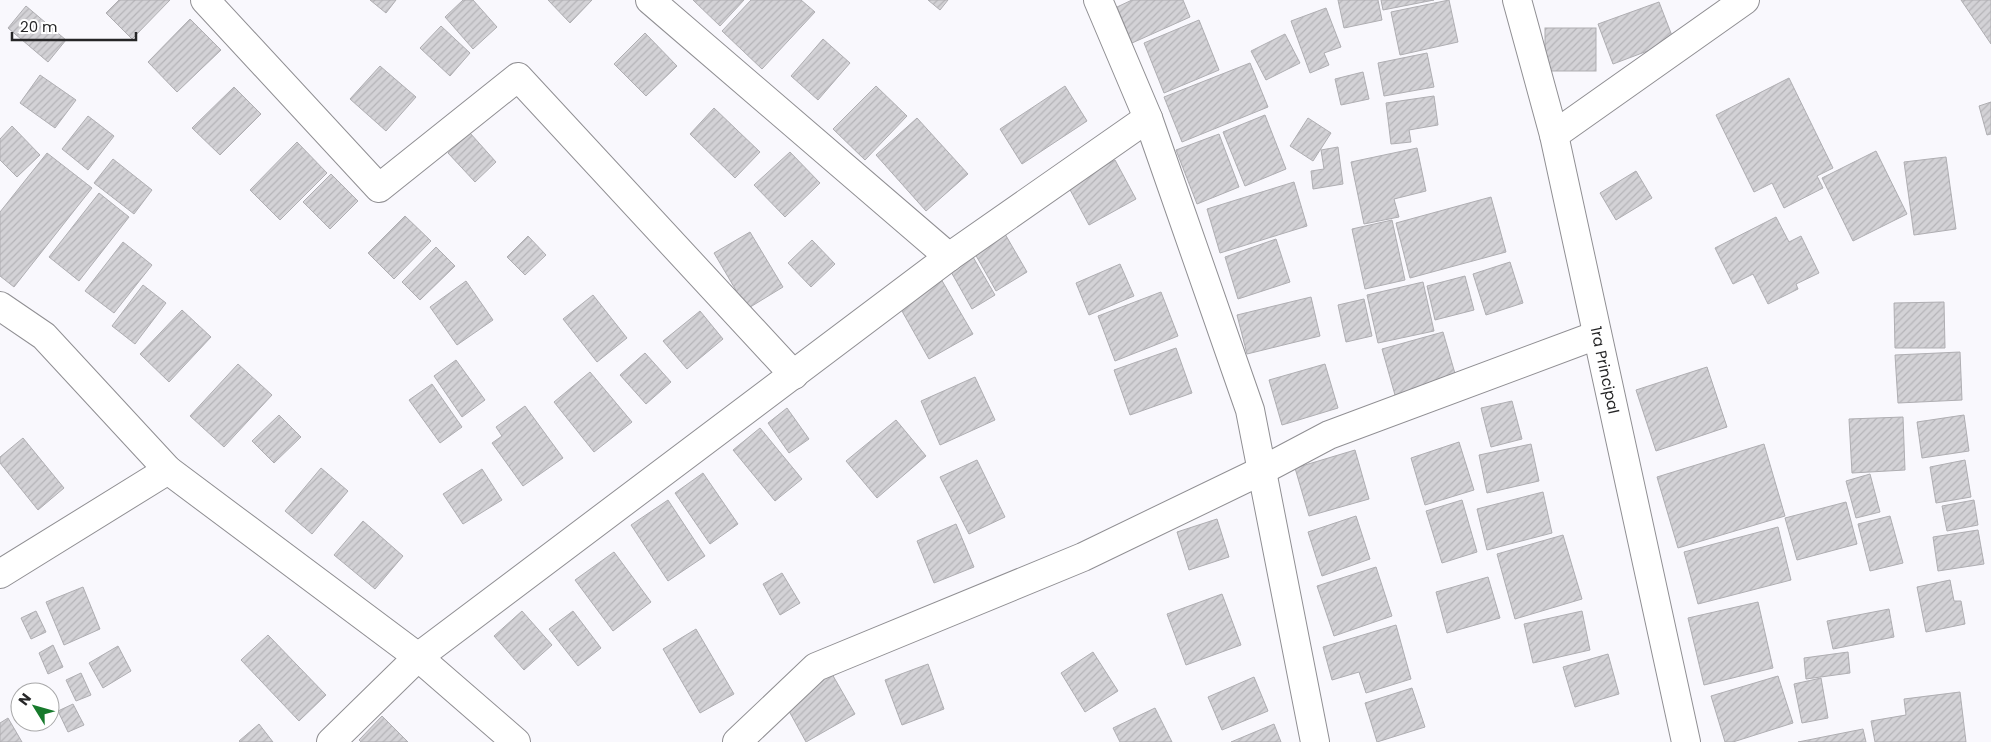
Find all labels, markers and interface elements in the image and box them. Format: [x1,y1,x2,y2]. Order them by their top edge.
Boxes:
scale bar [12,10,136,42]
text: 20 m [20,16,58,37]
street label: 1ra Principal [1585,324,1625,416]
north arrow [10,682,60,732]
text: N [13,689,36,709]

